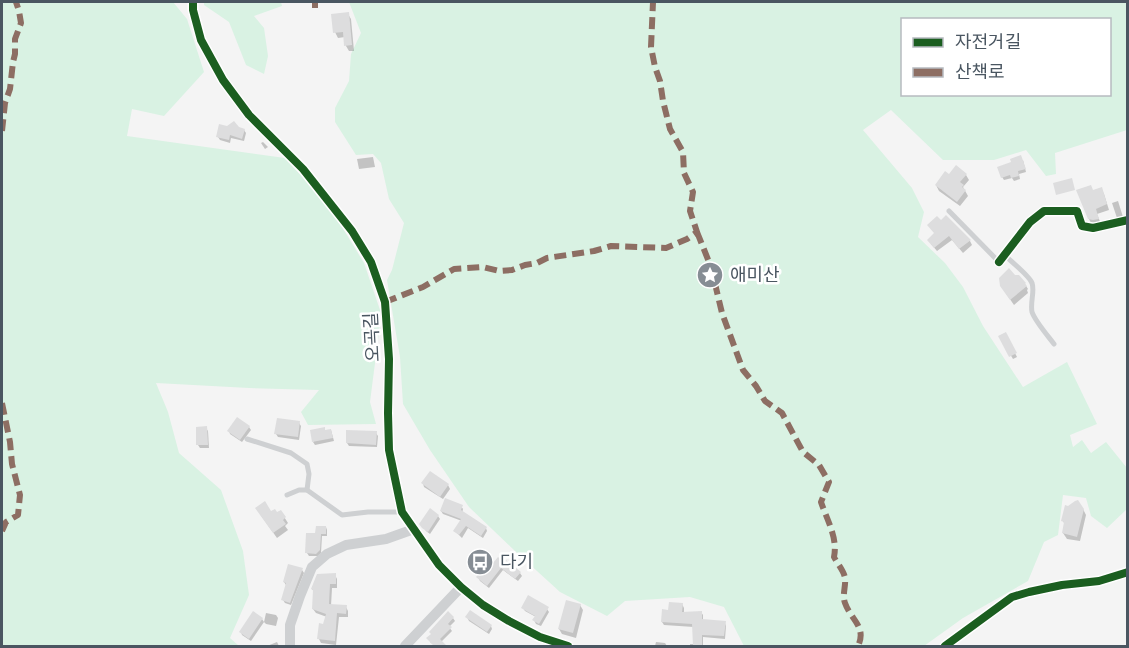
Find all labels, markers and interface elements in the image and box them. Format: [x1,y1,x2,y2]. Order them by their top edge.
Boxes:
legend [901,18,1111,96]
text: 자전거길 [955,31,1021,53]
text: 산책로 [955,61,1005,83]
place icon: 애미산 [695,260,725,290]
place label: 애미산 [730,264,780,286]
street label: 오곡길 [360,312,384,362]
bus stop icon: 다기 [465,547,495,577]
place label: 다기 [500,551,533,573]

